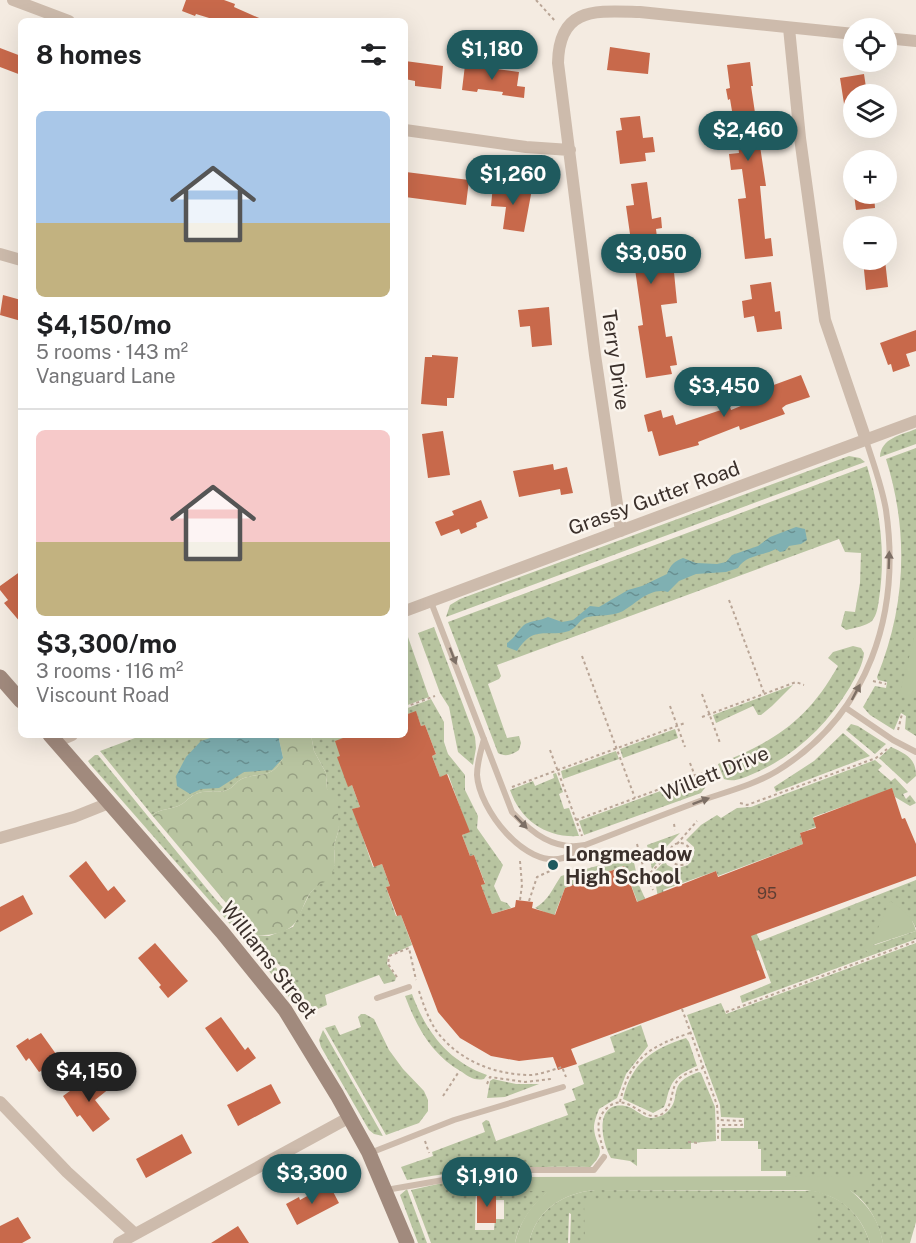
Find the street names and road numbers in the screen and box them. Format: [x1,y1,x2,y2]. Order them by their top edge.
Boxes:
street label: Terry Drive [597,308,635,412]
street label: Grassy Gutter Road [565,456,743,540]
street label: Willett Drive [658,741,772,805]
street label: Williams Street [216,896,322,1024]

